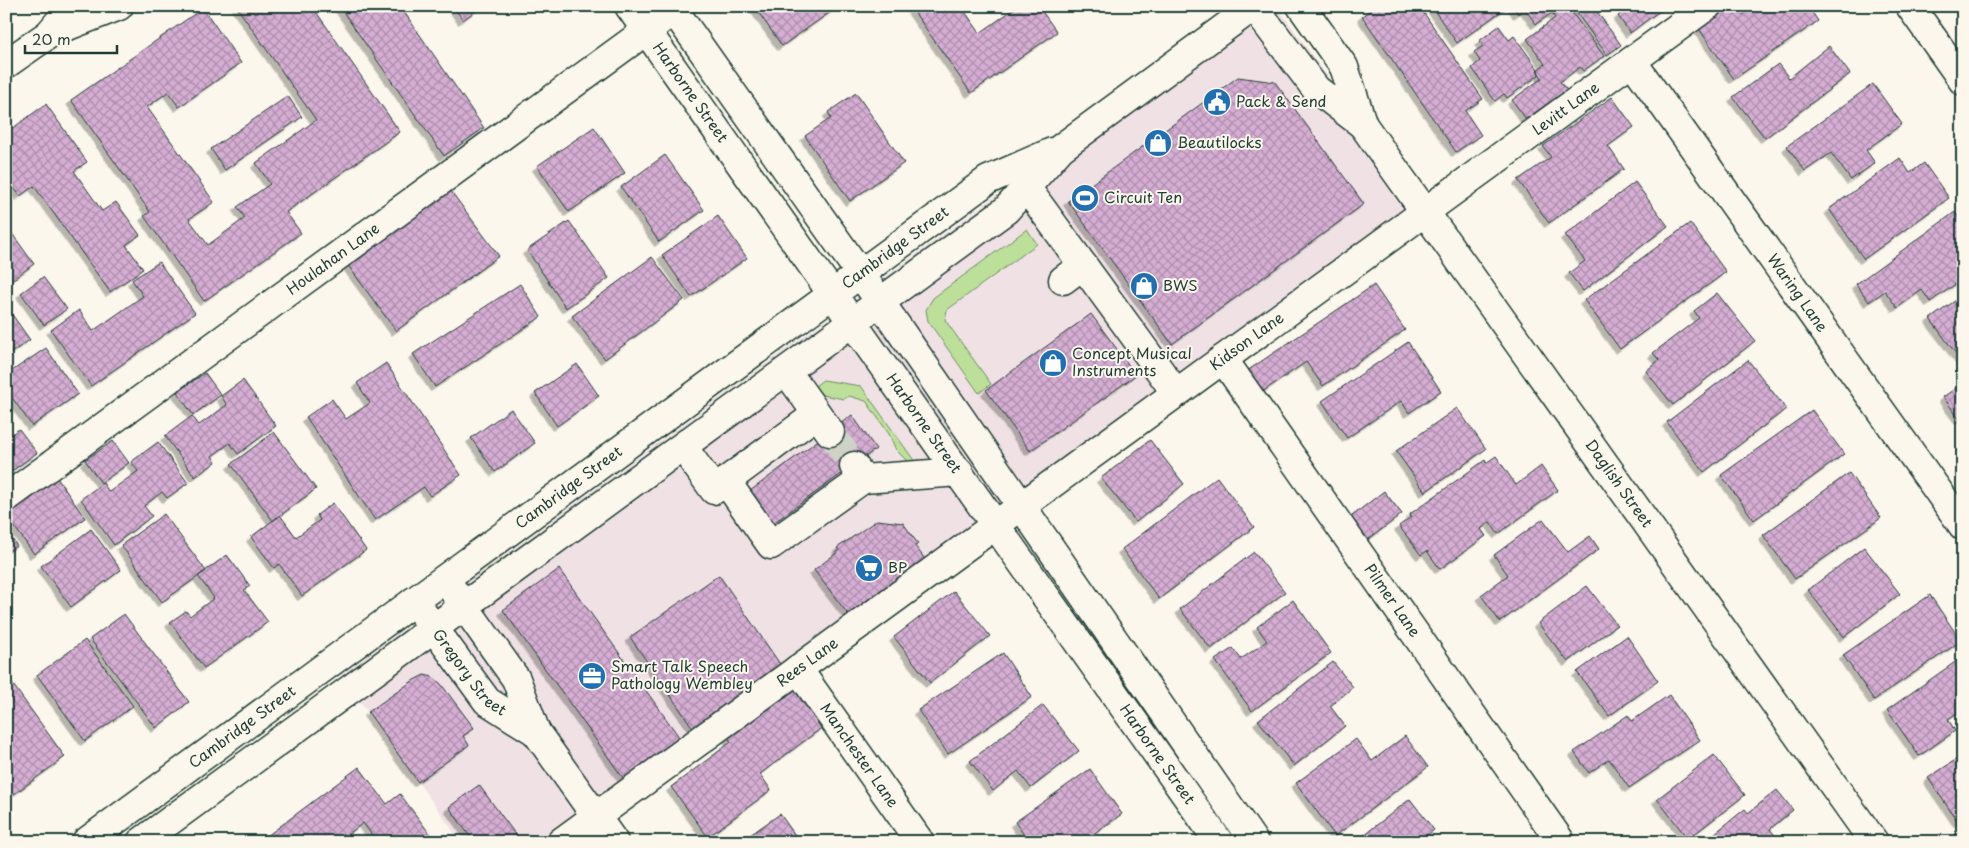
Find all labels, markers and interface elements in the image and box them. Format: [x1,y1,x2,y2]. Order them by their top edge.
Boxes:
scale bar [25,22,118,54]
text: 20 m [32,27,71,50]
street label: Harborne Street [648,37,735,147]
street label: Levitt Lane [1527,75,1604,140]
public building icon: Pack & Send [1202,87,1232,117]
place label: Pack & Send [1236,89,1326,112]
shop icon: Beautilocks [1143,128,1173,158]
place label: Beautilocks [1177,130,1261,153]
sports icon: Circuit Ten [1070,183,1100,213]
place label: Circuit Ten [1104,185,1182,208]
street label: Cambridge Street [836,200,953,294]
street label: Houlahan Lane [281,216,384,300]
street label: Waring Lane [1763,248,1834,336]
shop icon: BWS [1129,271,1159,301]
place label: BWS [1163,273,1198,296]
street label: Kidson Lane [1204,306,1288,375]
place label: Concept Musical Instruments [1072,341,1192,381]
shop icon: Concept Musical Instruments [1038,348,1068,378]
street label: Harborne Street [881,368,968,477]
street label: Daglish Street [1580,434,1659,532]
street label: Cambridge Street [510,439,626,533]
supermarket icon: BP [854,553,884,583]
place label: BP [888,555,907,578]
street label: Pilmer Lane [1360,558,1427,641]
street label: Gregory Street [428,623,512,721]
street label: Rees Lane [771,631,842,691]
place label: Smart Talk Speech Pathology Wembley [611,654,753,694]
office icon: Smart Talk Speech Pathology Wembley [577,661,607,691]
street label: Cambridge Street [183,679,300,773]
street label: Manchester Lane [815,698,905,812]
street label: Harborne Street [1115,699,1202,808]

